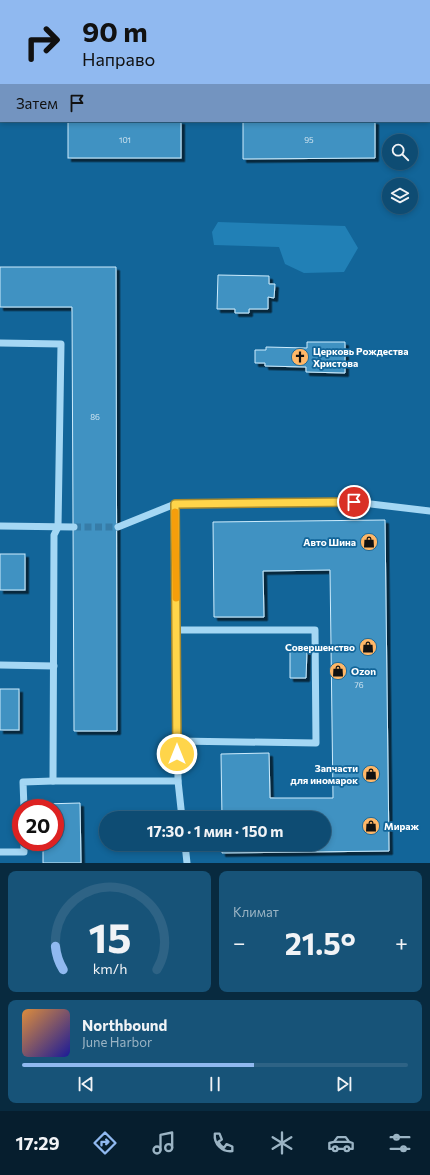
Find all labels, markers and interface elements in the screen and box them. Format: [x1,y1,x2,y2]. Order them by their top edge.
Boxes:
text: 90 m [82,14,148,48]
icon: right [16,16,68,68]
text: Направо [82,48,155,70]
icon: arrive [66,92,88,114]
text: Затем [16,94,58,112]
map controls [382,134,418,214]
button: search [382,134,418,170]
house number: 101 [119,135,131,145]
house number: 95 [304,135,314,145]
button: layers [382,178,418,214]
place label: Церковь Рождества Христова [313,345,408,369]
church icon: Церковь Рождества Христова [290,347,310,367]
house number: 86 [90,412,100,422]
pin [337,485,371,519]
icon: arrive [343,491,365,513]
shop icon: Авто Шина [359,532,379,552]
place label: Авто Шина [303,536,356,548]
shop icon: Совершенство [358,637,378,657]
place label: Совершенство [285,641,355,653]
shop icon: Ozon [328,661,348,681]
place label: Ozon [351,665,376,677]
house number: 76 [354,680,364,690]
position arrow [156,733,198,775]
place label: Запчасти для иномарок [291,762,358,786]
shop icon: Запчасти для иномарок [361,764,381,784]
speed limit sign: 20 [12,799,64,851]
shop icon: Мираж [361,816,381,836]
place label: Мираж [384,820,420,832]
text: 17:30 · 1 мин · 150 m [147,822,283,840]
text: Климат [233,904,279,920]
text: 15 [88,910,131,961]
text: 21.5° [285,924,356,961]
text: − [233,929,246,956]
text: + [395,929,408,956]
text: km/h [92,958,127,976]
text: Northbound [82,1016,167,1034]
text: June Harbor [82,1034,152,1050]
icon: previous [75,1073,97,1095]
icon: pause [204,1073,226,1095]
icon: next [333,1073,355,1095]
icon: directions [91,1129,119,1157]
icon: music [150,1129,178,1157]
icon: phone [209,1129,237,1157]
icon: climate [268,1129,296,1157]
icon: car [327,1129,355,1157]
icon: filters [386,1129,414,1157]
text: 17:29 [16,1132,60,1154]

